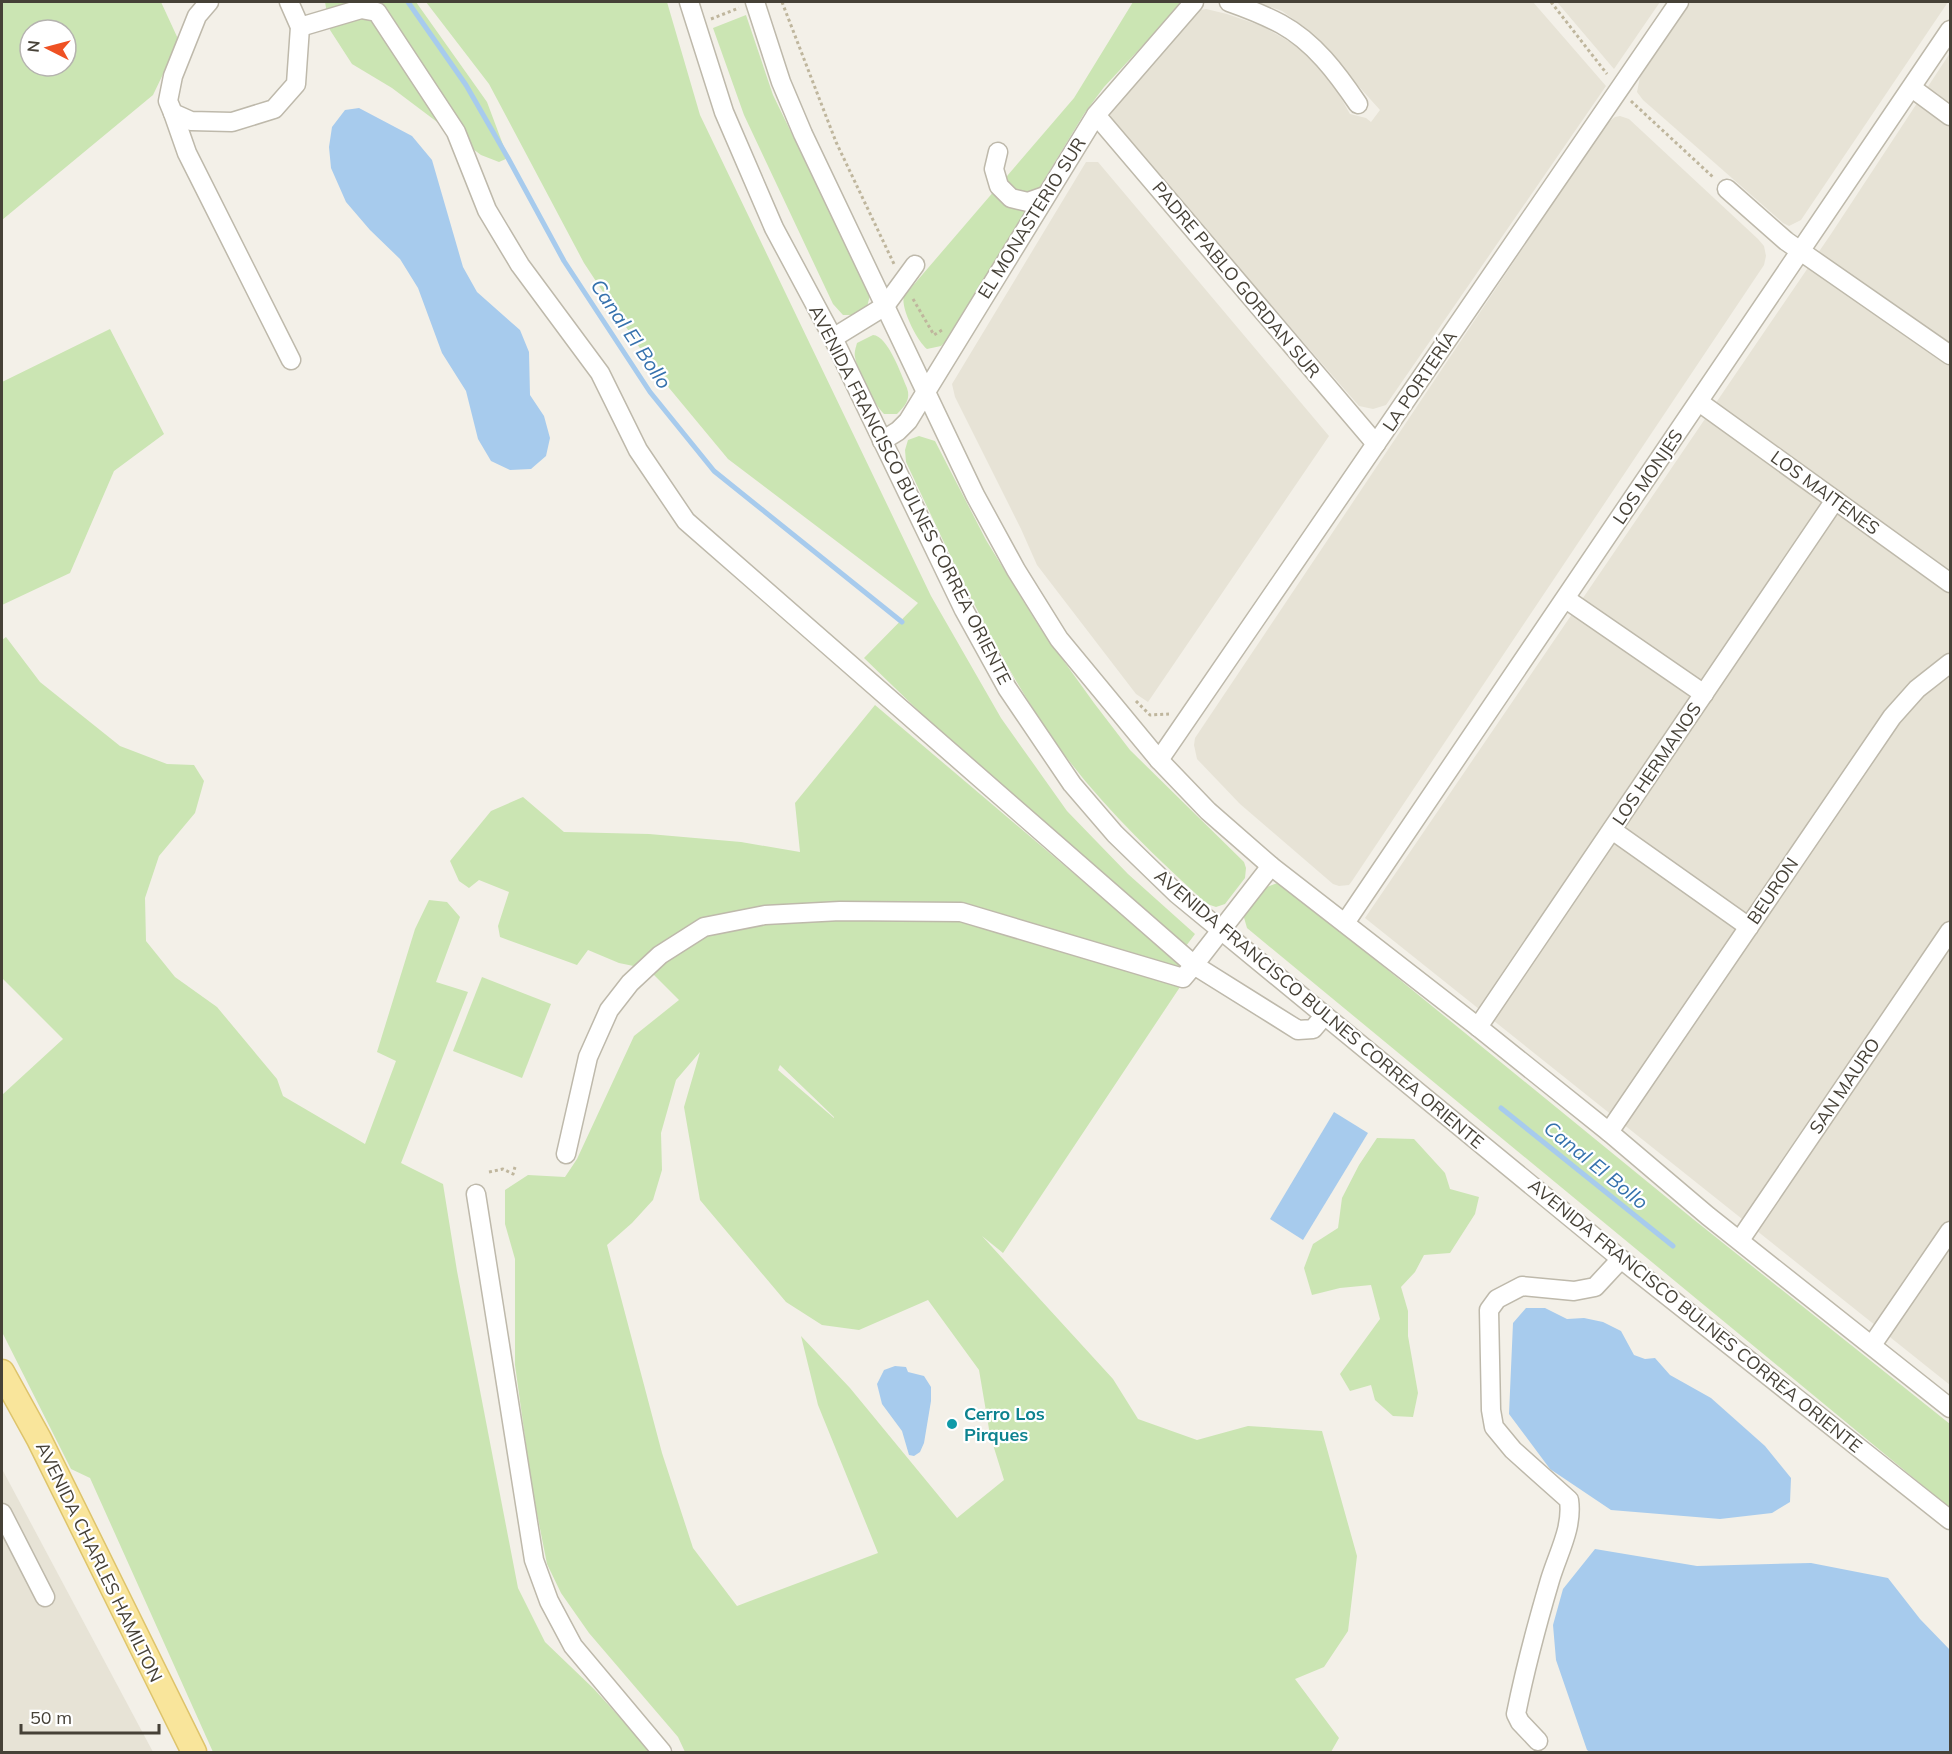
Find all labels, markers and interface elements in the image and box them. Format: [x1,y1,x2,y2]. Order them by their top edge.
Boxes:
north arrow [18,18,78,78]
text: N [23,39,44,53]
street label: EL MONASTERIO SUR [973,133,1091,303]
street label: PADRE PABLO GORDAN SUR [1147,177,1325,383]
water label: Canal El Bollo [586,274,677,393]
street label: AVENIDA FRANCISCO BULNES CORREA ORIENTE [804,301,1017,688]
street label: LA PORTERÍA [1377,326,1462,436]
street label: LOS MONJES [1607,425,1688,528]
street label: LOS MAITENES [1766,445,1884,540]
street label: LOS HERMANOS [1607,698,1706,829]
street label: BEURON [1742,853,1803,929]
street label: AVENIDA FRANCISCO BULNES CORREA ORIENTE [1150,864,1489,1153]
street label: SAN MAURO [1804,1033,1885,1138]
water label: Canal El Bollo [1539,1115,1653,1214]
street label: AVENIDA FRANCISCO BULNES CORREA ORIENTE [1524,1174,1867,1458]
place label: Cerro Los Pirques [964,1402,1045,1446]
marker: Cerro Los Pirques [945,1417,959,1431]
street label: AVENIDA CHARLES HAMILTON [31,1438,168,1686]
scale bar [21,1697,159,1735]
text: 50 m [30,1706,72,1729]

